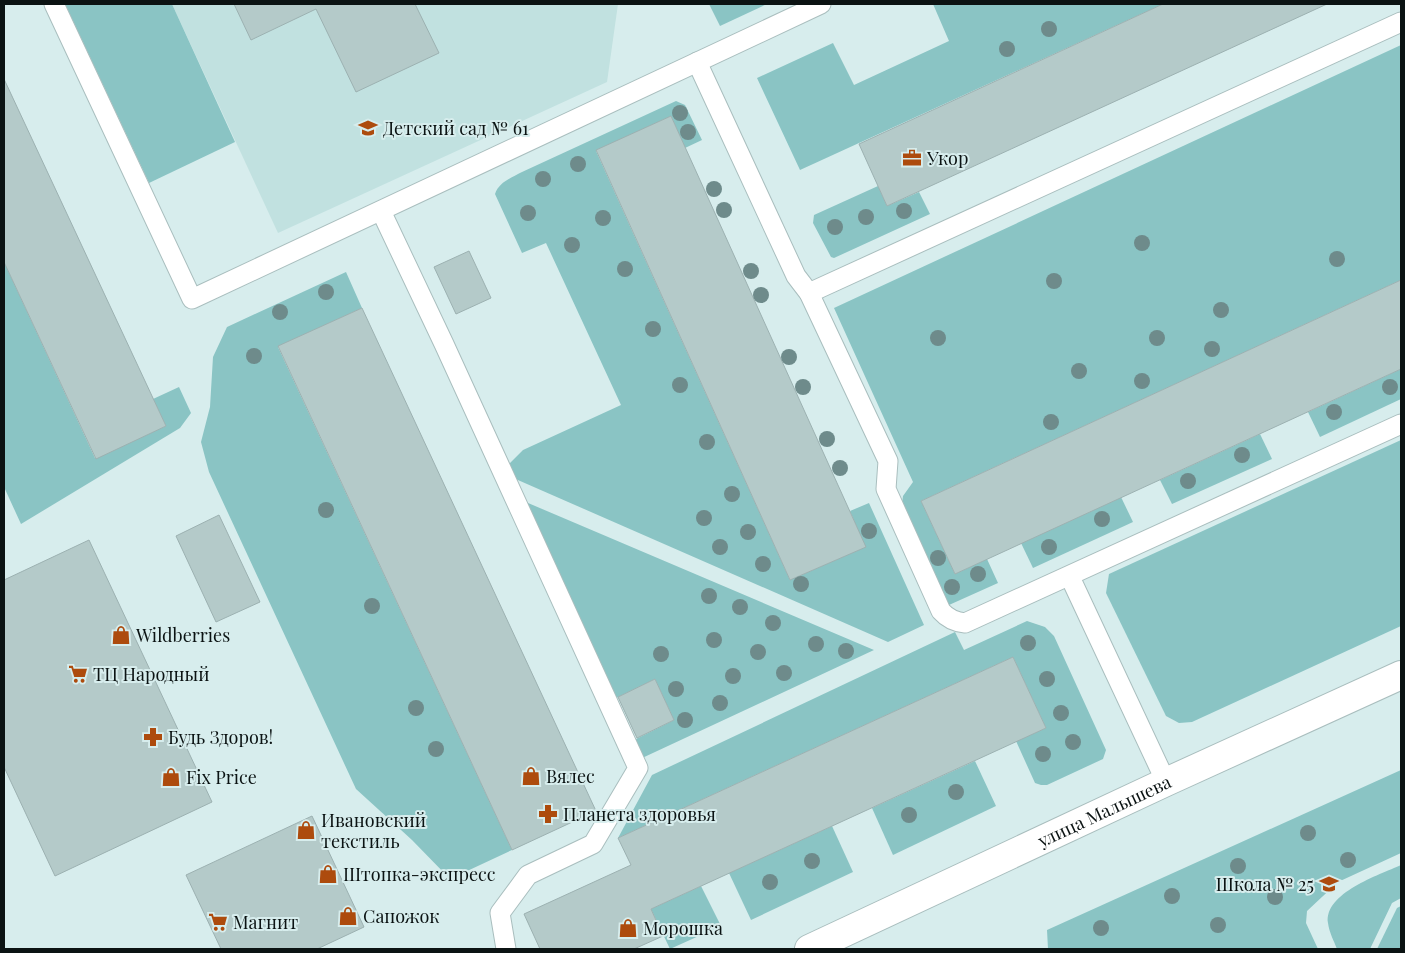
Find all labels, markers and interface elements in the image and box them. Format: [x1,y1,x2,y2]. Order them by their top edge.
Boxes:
place label: Детский сад № 61 [383,116,529,140]
school or university icon: Детский сад № 61 [357,117,379,139]
place label: Укор [926,146,968,170]
office icon: Укор [901,147,923,169]
place label: Wildberries [135,623,230,647]
shop icon: Wildberries [110,624,132,646]
place label: ТЦ Народный [93,662,210,686]
supermarket icon: ТЦ Народный [67,663,89,685]
place label: Будь Здоров! [168,725,273,749]
pharmacy icon: Будь Здоров! [142,726,164,748]
place label: Вялес [546,764,595,788]
place label: Fix Price [186,765,257,789]
shop icon: Вялес [520,765,542,787]
shop icon: Fix Price [160,766,182,788]
street label: улица Малышева [1033,769,1175,853]
place label: Планета здоровья [563,802,716,826]
pharmacy icon: Планета здоровья [537,803,559,825]
place label: Ивановский текстиль [321,808,426,853]
shop icon: Ивановский текстиль [295,819,317,841]
place label: Штопка-экспресс [343,862,496,886]
shop icon: Штопка-экспресс [317,863,339,885]
place label: Школа № 25 [1216,872,1314,896]
school or university icon: Школа № 25 [1318,873,1340,895]
place label: Сапожок [363,904,440,928]
shop icon: Сапожок [337,905,359,927]
place label: Магнит [233,910,298,934]
supermarket icon: Магнит [207,911,229,933]
place label: Морошка [643,916,723,940]
shop icon: Морошка [617,917,639,939]

